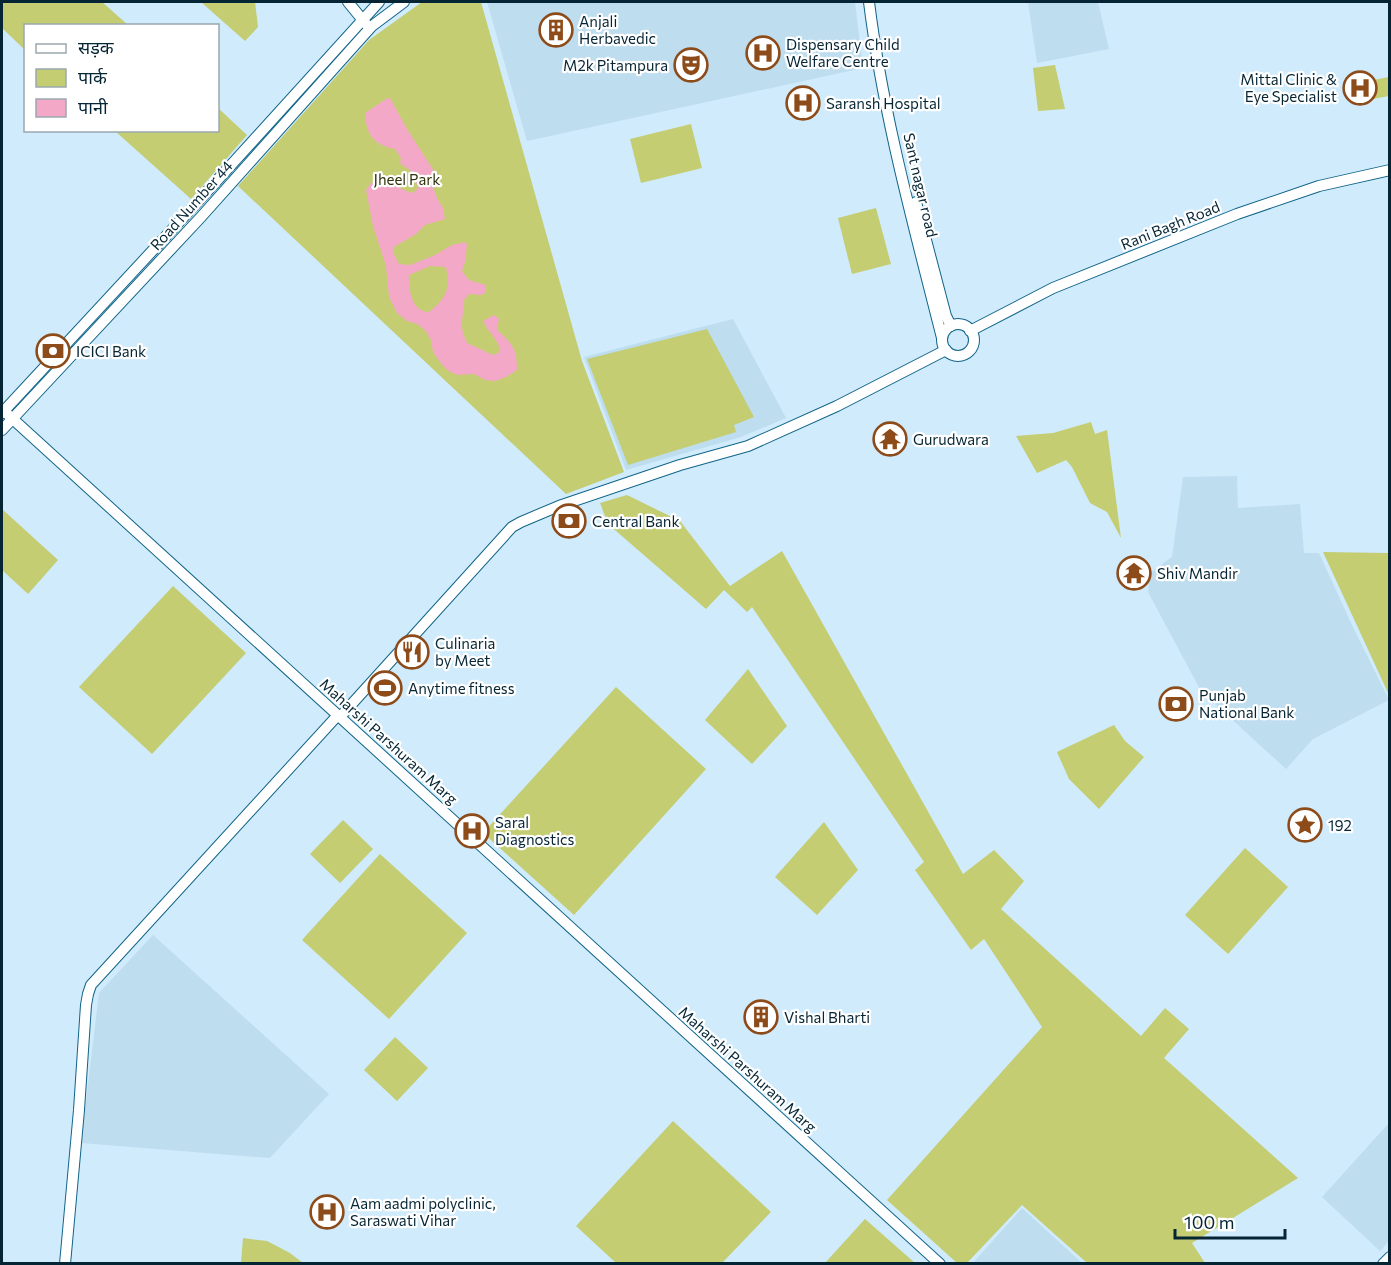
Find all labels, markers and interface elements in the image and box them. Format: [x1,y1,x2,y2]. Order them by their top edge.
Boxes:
building icon: Anjali Herbavedic [538,12,574,48]
place label: Anjali Herbavedic [579,12,656,47]
legend [24,24,219,132]
hospital icon: Dispensary Child Welfare Centre [745,35,781,71]
place label: Dispensary Child Welfare Centre [786,35,900,70]
text: सड़क [78,36,115,58]
theatre icon: M2k Pitampura [673,47,709,83]
place label: M2k Pitampura [563,56,668,74]
text: पार्क [78,66,108,88]
place label: Mittal Clinic & Eye Specialist [1240,70,1337,105]
hospital icon: Mittal Clinic & Eye Specialist [1342,70,1378,106]
hospital icon: Saransh Hospital [785,85,821,121]
place label: Saransh Hospital [826,94,941,112]
text: पानी [78,96,108,118]
street label: Sant nagar road [900,131,942,239]
street label: Road Number 44 [146,156,236,254]
park label: Jheel Park [374,170,440,188]
street label: Rani Bagh Road [1118,197,1222,253]
bank icon: ICICI Bank [35,333,71,369]
place label: ICICI Bank [76,342,146,360]
temple icon: Gurudwara [872,421,908,457]
place label: Gurudwara [913,430,989,448]
bank icon: Central Bank [551,503,587,539]
place label: Central Bank [592,512,680,530]
temple icon: Shiv Mandir [1116,555,1152,591]
place label: Shiv Mandir [1157,564,1238,582]
restaurant icon: Culinaria by Meet [394,634,430,670]
place label: Culinaria by Meet [435,634,495,669]
sports icon: Anytime fitness [367,670,403,706]
street label: Maharshi Parshuram Marg [316,674,462,808]
place label: Anytime fitness [408,679,515,697]
bank icon: Punjab National Bank [1158,686,1194,722]
place label: Punjab National Bank [1199,686,1295,721]
place icon: 192 [1287,807,1323,843]
hospital icon: Saral Diagnostics [454,813,490,849]
place label: Saral Diagnostics [495,813,574,848]
place label: 192 [1328,816,1352,834]
building icon: Vishal Bharti [743,999,779,1035]
street label: Maharshi Parshuram Marg [675,1002,821,1136]
place label: Vishal Bharti [784,1008,870,1026]
hospital icon: Aam aadmi polyclinic, Saraswati Vihar [309,1194,345,1230]
place label: Aam aadmi polyclinic, Saraswati Vihar [350,1194,496,1229]
scale bar [1175,1202,1284,1240]
text: 100 m [1184,1211,1234,1233]

